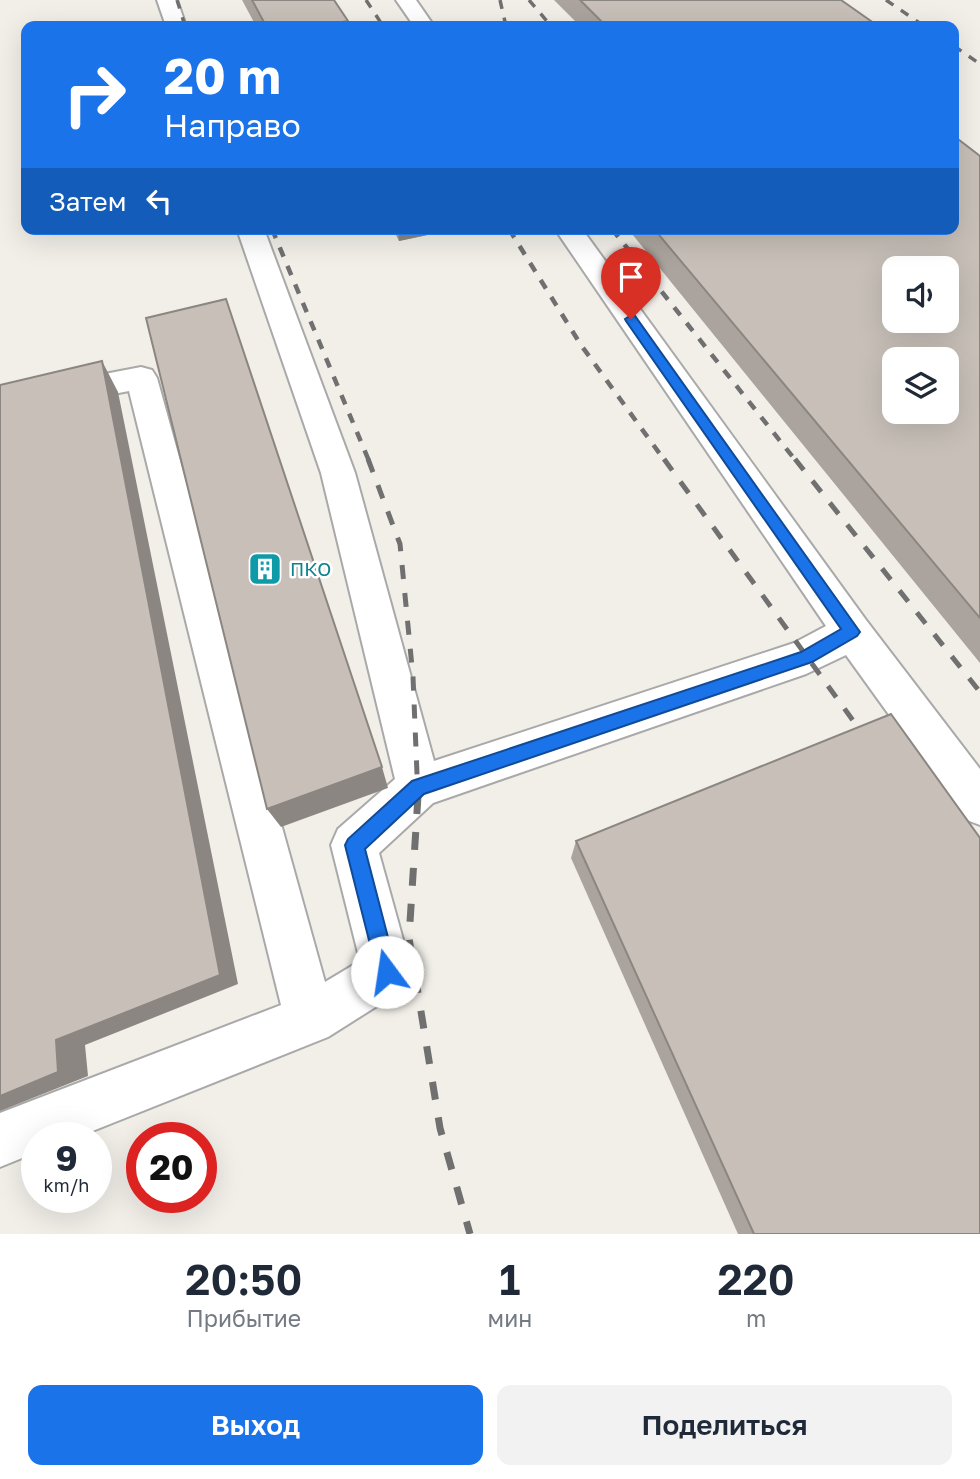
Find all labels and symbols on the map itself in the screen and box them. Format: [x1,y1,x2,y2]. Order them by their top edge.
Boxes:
pin [601,247,661,319]
building icon: ПКО [246,550,284,588]
place label: ПКО [290,557,331,580]
position arrow [350,935,424,1009]
speed limit sign: 20 [126,1122,217,1213]

